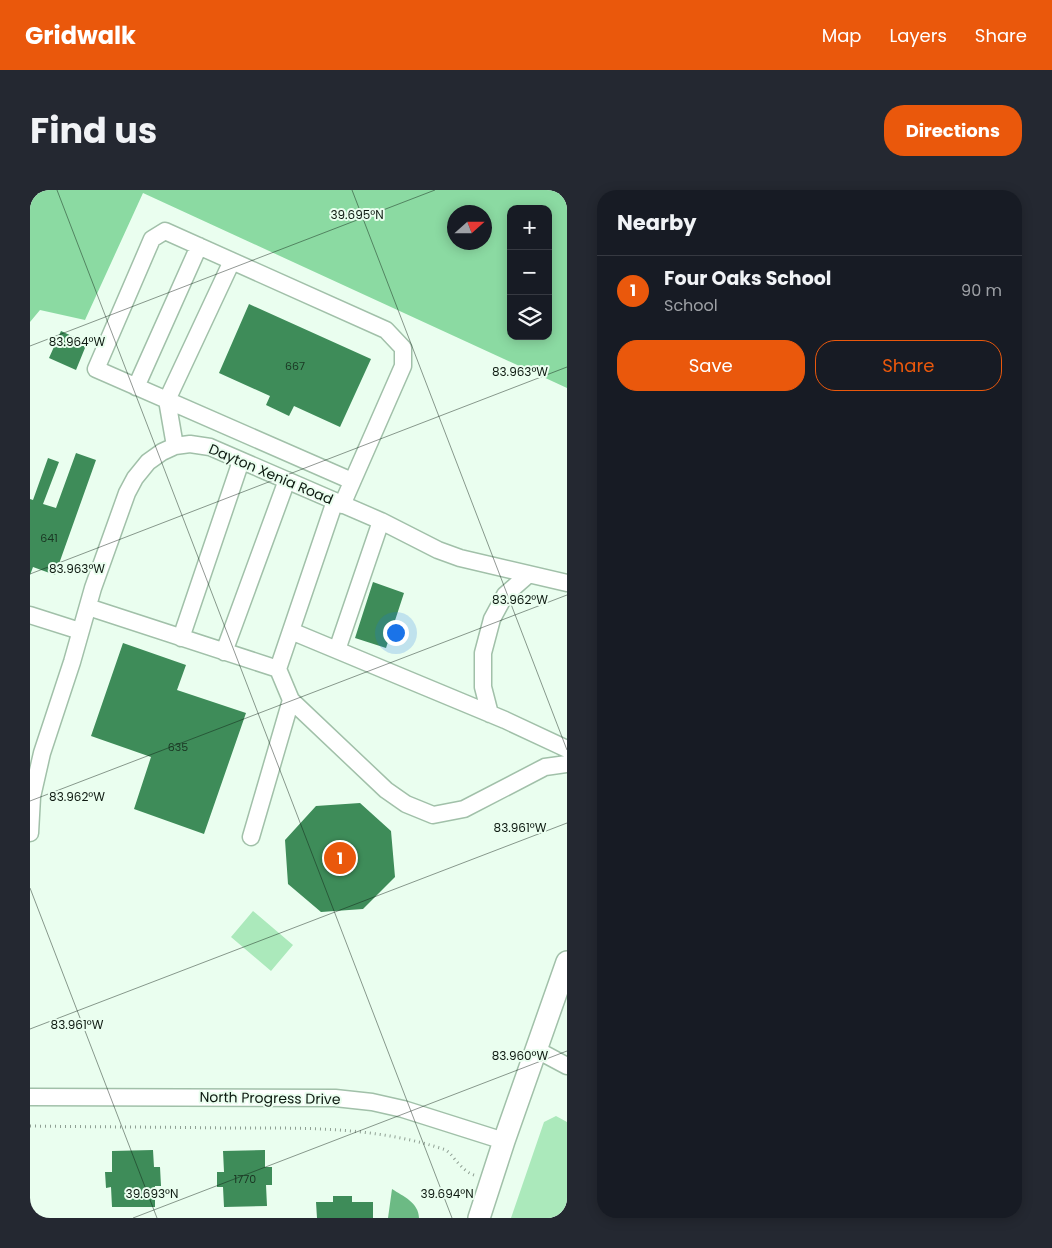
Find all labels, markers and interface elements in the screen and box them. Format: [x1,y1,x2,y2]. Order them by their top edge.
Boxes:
text: Gridwalk [25,19,136,52]
text: Map [822,23,862,48]
text: Layers [890,23,947,48]
text: Share [975,23,1027,48]
button: Directions [884,105,1022,156]
text: Find us [30,106,157,155]
north arrow [447,205,492,250]
map controls [507,205,552,340]
button: + [507,205,552,250]
text: 39.695°N [330,206,384,223]
text: Nearby [617,208,697,237]
button: − [507,250,552,295]
text: Four Oaks School [664,265,831,292]
text: 1 [630,279,636,302]
text: 90 m [961,279,1002,302]
text: School [664,294,718,317]
button: layers [507,295,552,340]
text: 83.964°W [49,333,106,350]
button: Save [617,340,805,391]
button: Share [815,340,1002,391]
house number: 667 [285,358,305,374]
text: 83.963°W [492,363,548,380]
street label: Dayton Xenia Road [206,439,336,509]
house number: 641 [40,530,58,546]
text: 83.963°W [49,560,105,577]
text: 83.962°W [492,591,548,608]
your location [383,620,409,646]
house number: 635 [168,739,188,755]
text: 83.962°W [49,788,105,805]
text: 83.961°W [494,819,547,836]
pin: 1 [324,839,356,877]
text: 83.961°W [51,1016,104,1033]
text: 83.960°W [492,1047,549,1064]
street label: North Progress Drive [199,1087,341,1109]
house number: 1770 [234,1171,256,1187]
text: 39.693°N [126,1185,178,1202]
text: 39.694°N [420,1185,474,1202]

